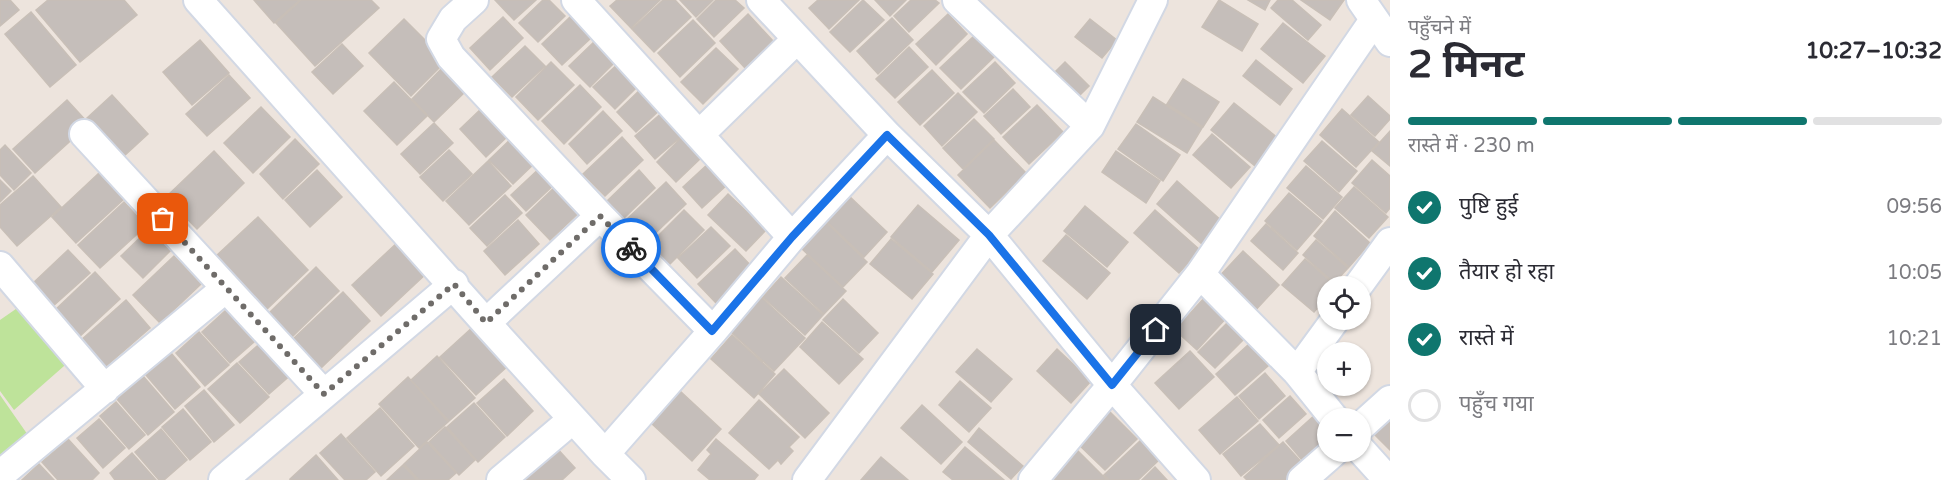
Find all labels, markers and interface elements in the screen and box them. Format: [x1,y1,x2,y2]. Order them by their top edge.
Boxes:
text: पहुँचने में [1408,16,1471,40]
text: 10:27–10:32 [1805,38,1942,64]
text: 2 मिनट [1408,41,1525,88]
text: रास्ते में · 230 m [1408,134,1535,158]
icon: check [1408,191,1441,224]
pin [137,193,188,244]
text: पुष्टि हुई [1459,193,1518,219]
text: 09:56 [1887,195,1942,219]
icon: bag [146,202,179,235]
courier [601,218,661,278]
icon: bike [615,232,648,265]
icon: check [1408,257,1441,290]
text: तैयार हो रहा [1459,259,1554,285]
text: 10:05 [1887,261,1942,285]
map controls [1317,276,1371,462]
button: locate [1317,276,1371,330]
pin [1130,304,1181,355]
icon: home [1139,313,1172,346]
icon: check [1408,323,1441,356]
text: रास्ते में [1459,325,1514,351]
text: 10:21 [1887,327,1942,351]
button: + [1317,342,1371,396]
text: पहुँच गया [1459,391,1534,417]
button: − [1317,408,1371,462]

